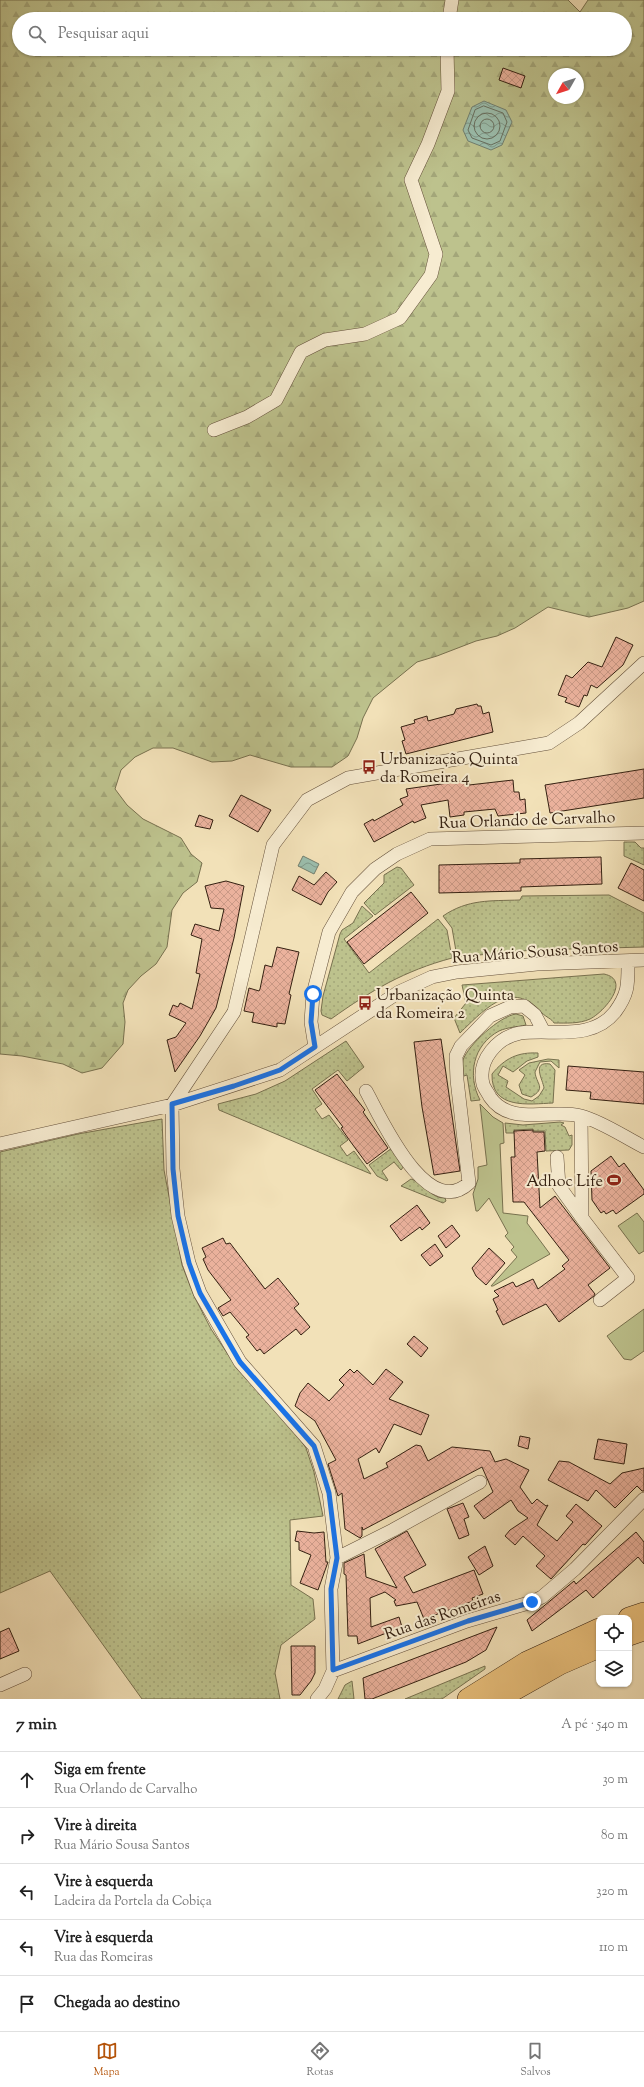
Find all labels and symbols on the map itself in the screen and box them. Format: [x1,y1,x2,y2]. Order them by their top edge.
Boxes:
north arrow [548,68,584,104]
place label: Urbanização Quinta da Romeira 4 [380,749,519,790]
bus stop icon: Urbanização Quinta da Romeira 4 [361,759,377,775]
street label: Rua Orlando de Carvalho [438,807,616,836]
street label: Rua Mário Sousa Santos [451,936,619,971]
route start [304,985,322,1003]
place label: Urbanização Quinta da Romeira 2 [376,985,515,1026]
bus stop icon: Urbanização Quinta da Romeira 2 [357,995,373,1011]
place label: Adhoc Life [526,1171,603,1194]
sports icon: Adhoc Life [606,1172,622,1188]
street label: Rua das Romeiras [382,1586,504,1647]
route end [523,1593,541,1611]

